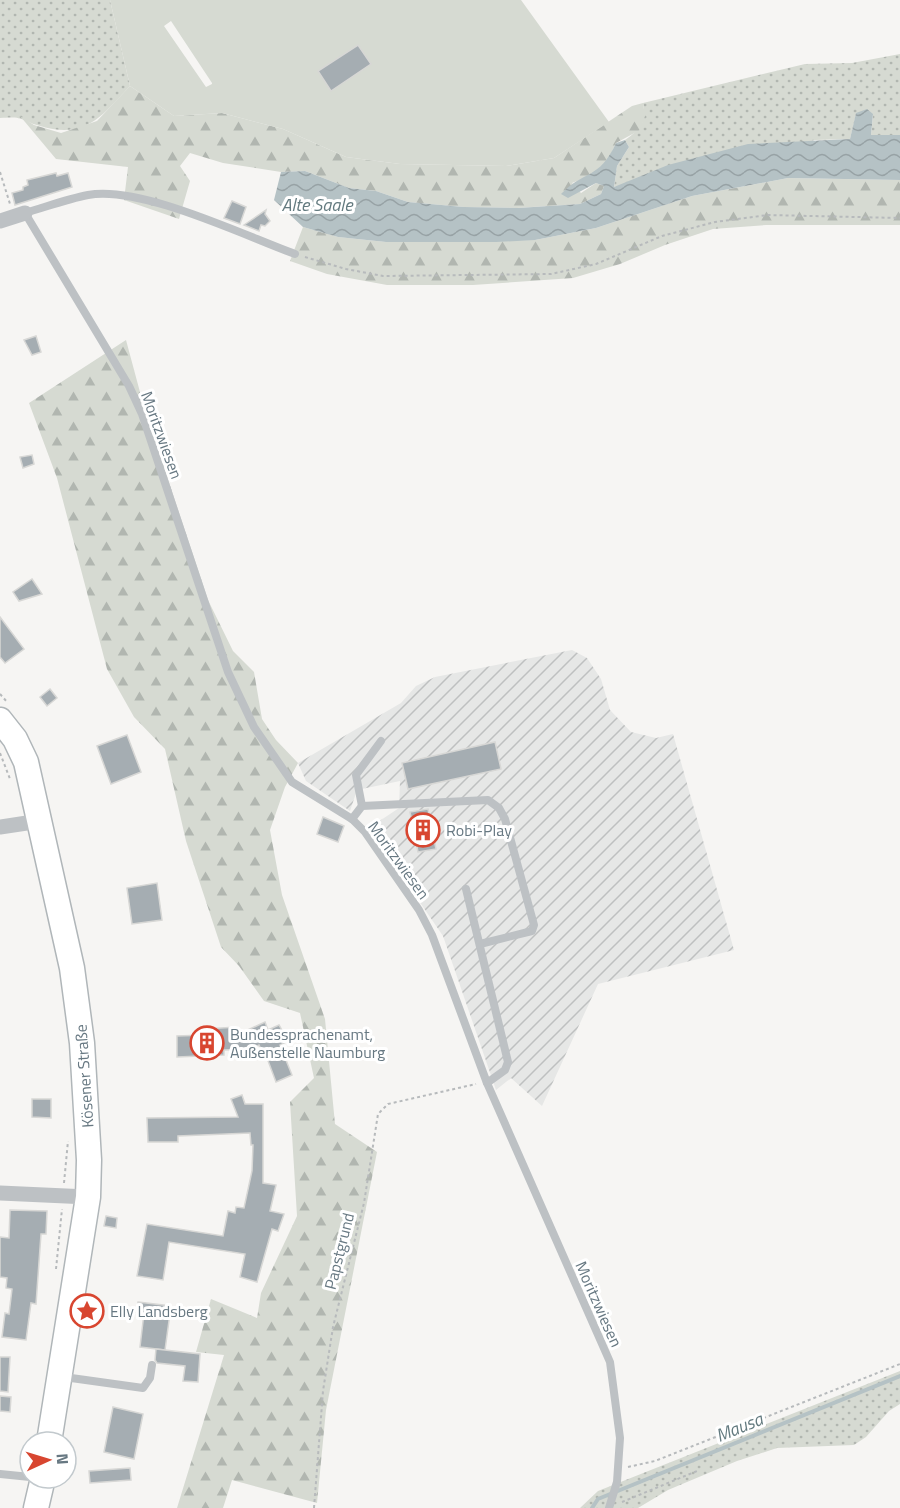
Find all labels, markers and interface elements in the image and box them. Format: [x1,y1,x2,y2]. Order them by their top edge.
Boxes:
water label: Alte Saale [281,191,354,218]
street label: Moritzwiesen [135,388,189,482]
building icon: Robi-Play [405,812,441,848]
street label: Moritzwiesen [362,816,436,904]
place label: Robi-Play [446,818,512,842]
place label: Bundessprachenamt, Außenstelle Naumburg [230,1022,385,1064]
street label: Kösener Straße [68,1024,100,1128]
building icon: Bundessprachenamt, Außenstelle Naumburg [189,1025,225,1061]
street label: Papstgrund [318,1210,360,1292]
street label: Moritzwiesen [569,1257,629,1351]
place icon: Elly Landsberg [69,1293,105,1329]
place label: Elly Landsberg [110,1299,208,1323]
water label: Mausa [711,1405,768,1449]
north arrow [18,1430,78,1490]
text: N [51,1453,75,1465]

